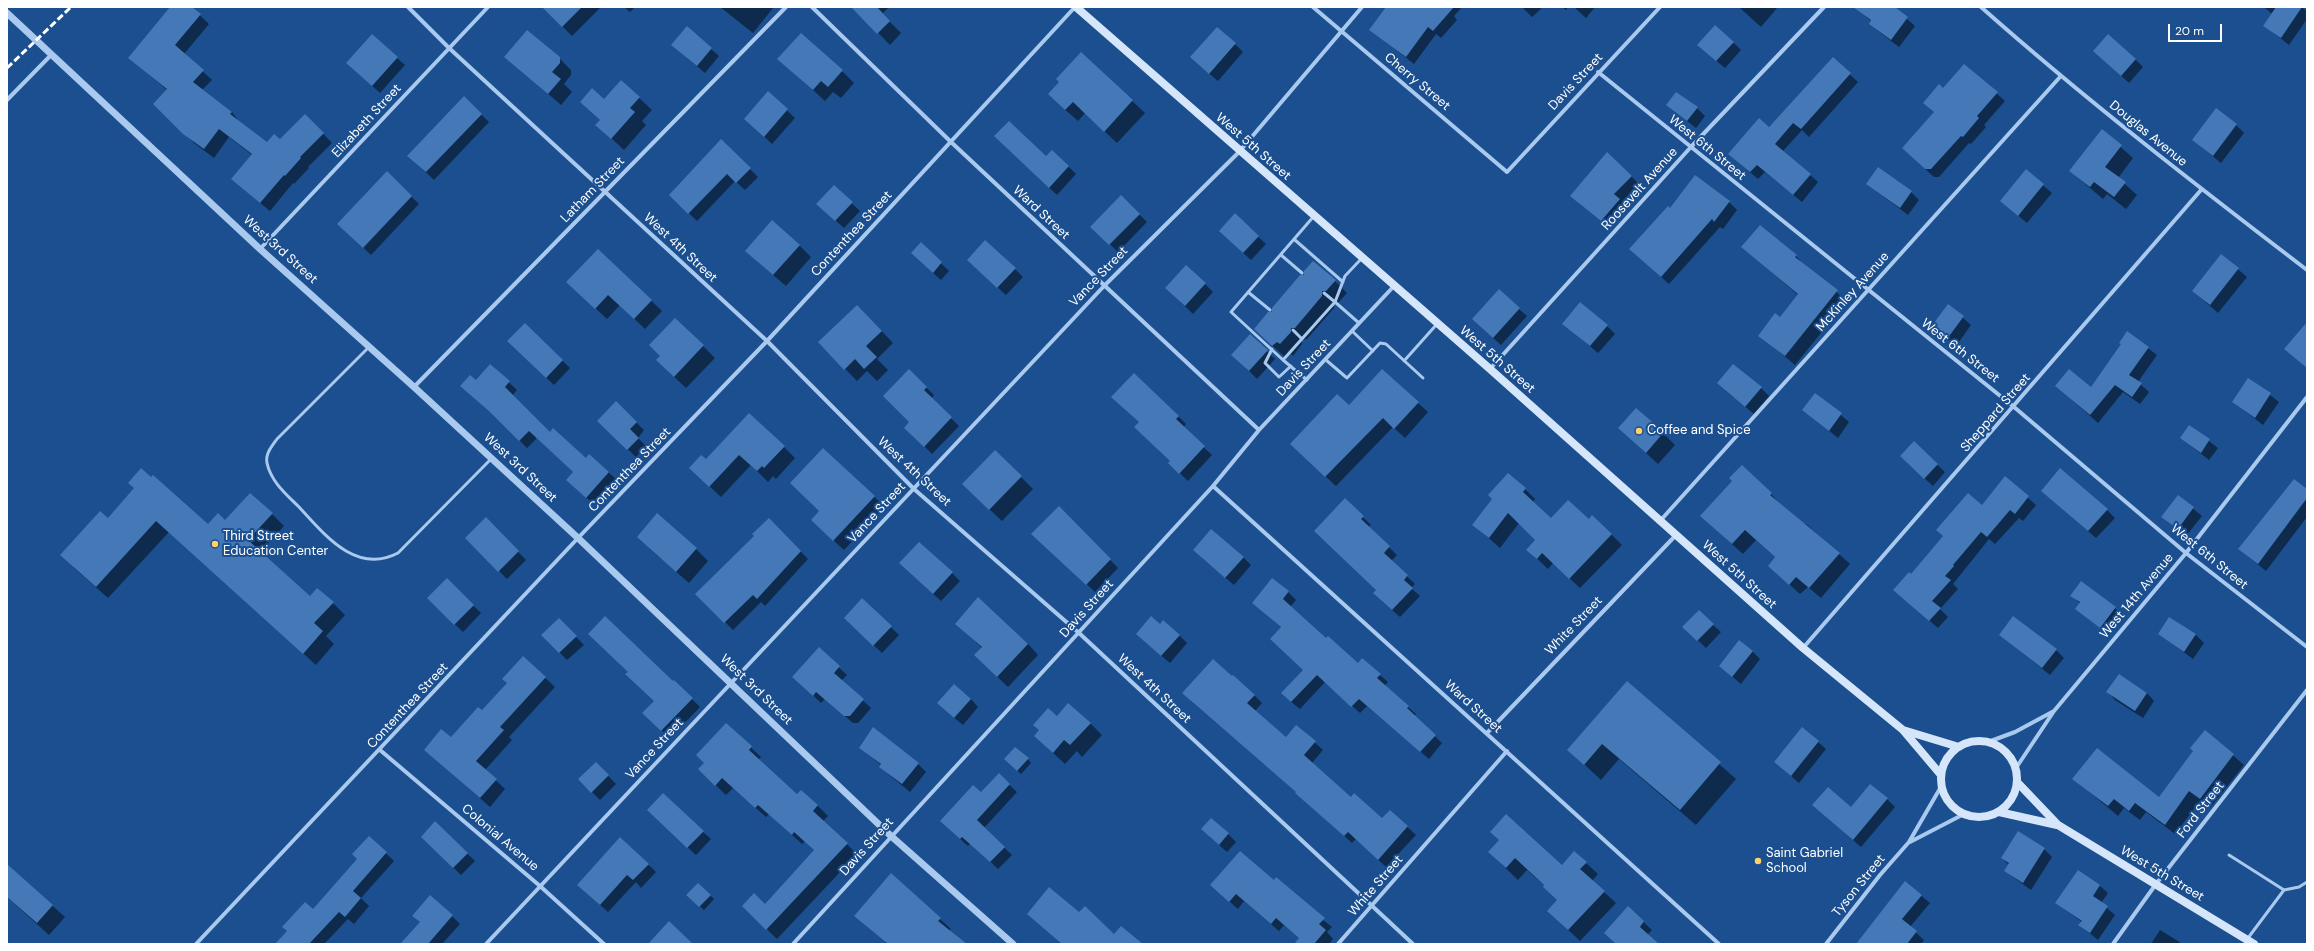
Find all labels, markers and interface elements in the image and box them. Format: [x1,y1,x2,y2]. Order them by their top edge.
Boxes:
scale bar [2170,16,2224,42]
text: 20 m [2175,23,2204,39]
street label: Cherry Street [1381,50,1453,114]
street label: Davis Street [1546,50,1606,114]
street label: Elizabeth Street [329,81,405,161]
street label: Douglas Avenue [2106,98,2190,170]
street label: West 5th Street [1212,110,1294,184]
street label: West 6th Street [1665,112,1749,184]
street label: Roosevelt Avenue [1599,144,1681,234]
street label: Latham Street [558,154,628,226]
street label: Ward Street [1009,183,1073,243]
street label: Contenthea Street [808,188,896,280]
street label: West 4th Street [640,210,720,286]
street label: West 3rd Street [240,212,320,288]
street label: Vance Street [1066,244,1132,310]
street label: McKinley Avenue [1813,249,1893,335]
street label: West 6th Street [1918,316,2002,386]
street label: West 5th Street [1456,323,1538,397]
street label: Davis Street [1274,336,1334,400]
street label: Sheppard Street [1958,371,2034,455]
place label: Coffee and Spice [1647,423,1751,439]
street label: Contenthea Street [586,424,674,516]
marker: Coffee and Spice [1634,426,1644,436]
street label: West 3rd Street [480,430,560,506]
street label: West 4th Street [874,434,954,510]
street label: Vance Street [845,479,909,547]
street label: West 6th Street [2167,521,2251,593]
place label: Third Street Education Center [223,529,328,560]
street label: West 5th Street [1699,537,1779,613]
marker: Third Street Education Center [210,539,220,549]
street label: West 14th Avenue [2097,550,2177,642]
street label: Davis Street [1057,577,1117,641]
street label: White Street [1542,593,1606,659]
street label: West 3rd Street [716,651,796,729]
street label: West 4th Street [1114,651,1194,727]
street label: Contenthea Street [364,660,452,752]
street label: Ward Street [1441,677,1505,737]
street label: Vance Street [623,715,687,783]
street label: Ford Street [2174,779,2228,841]
street label: Colonial Avenue [458,801,542,875]
street label: Davis Street [837,815,897,879]
street label: West 5th Street [2117,843,2207,905]
place label: Saint Gabriel School [1766,846,1843,877]
street label: White Street [1345,852,1407,920]
street label: Tyson Street [1829,852,1889,920]
marker: Saint Gabriel School [1753,856,1763,866]

